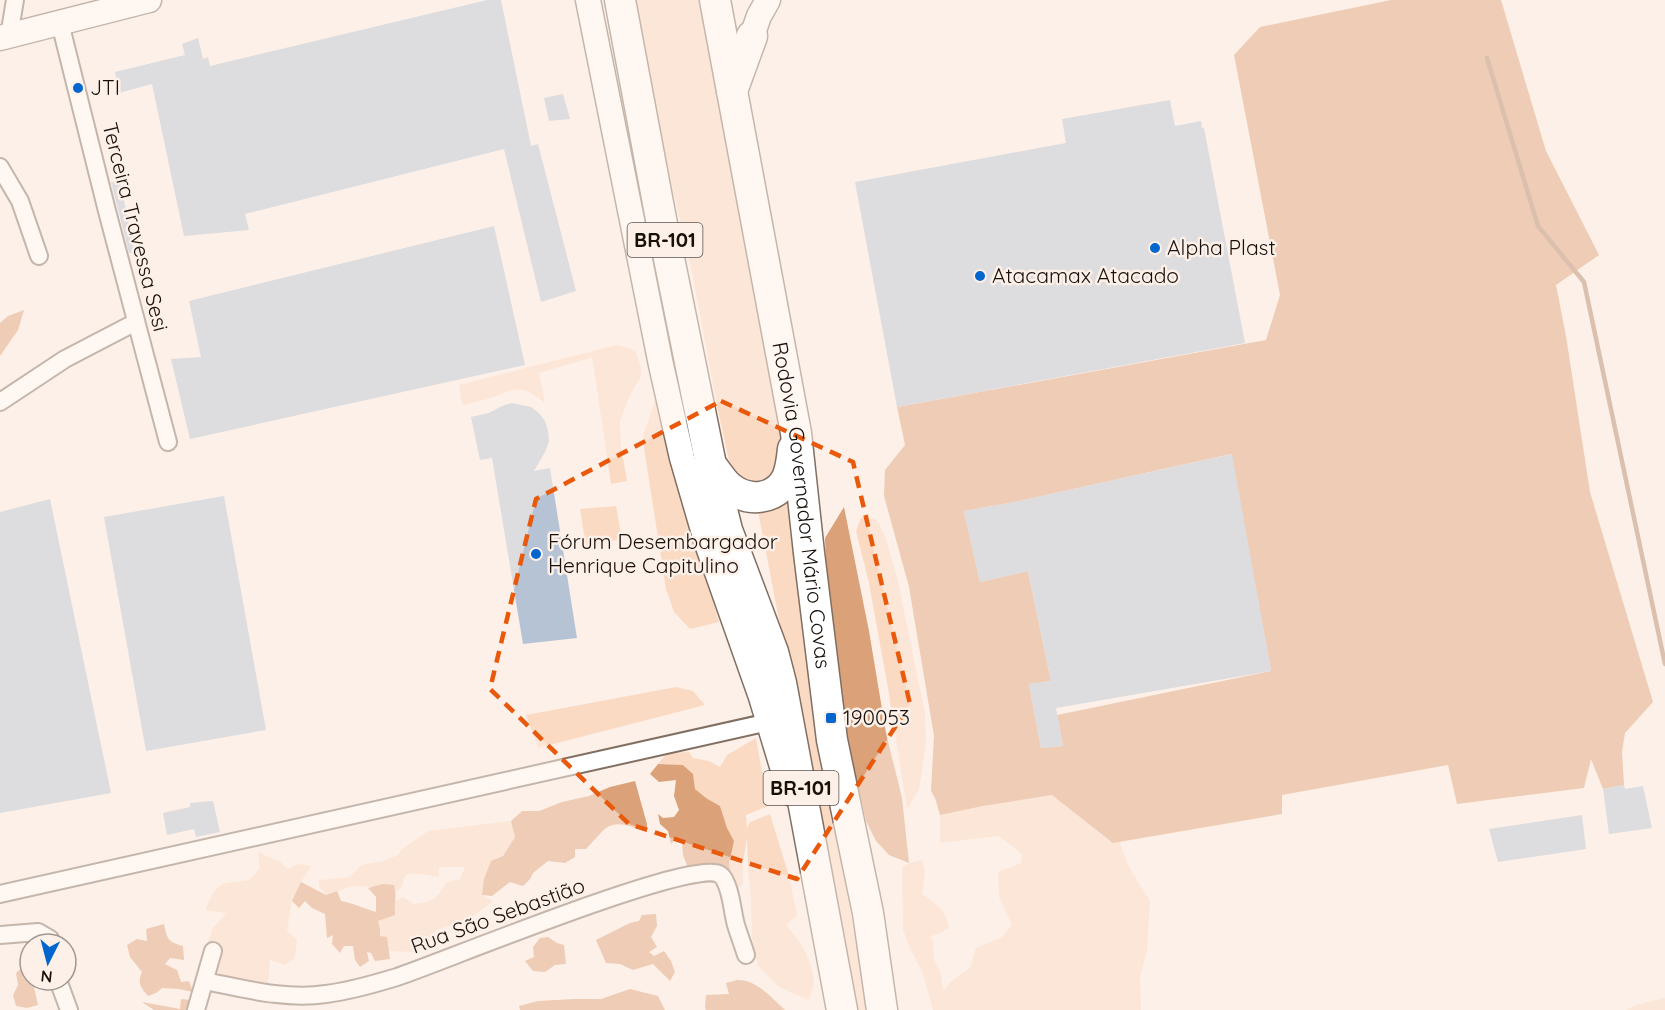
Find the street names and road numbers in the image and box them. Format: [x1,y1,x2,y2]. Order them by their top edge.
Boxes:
street label: Terceira Travessa Sesi [97,120,174,334]
road number: BR-101 [628,223,702,257]
street label: Rodovia Governador Mário Covas [767,340,837,670]
road number: BR-101 [764,771,838,805]
street label: Rua São Sebastião [407,872,588,959]

